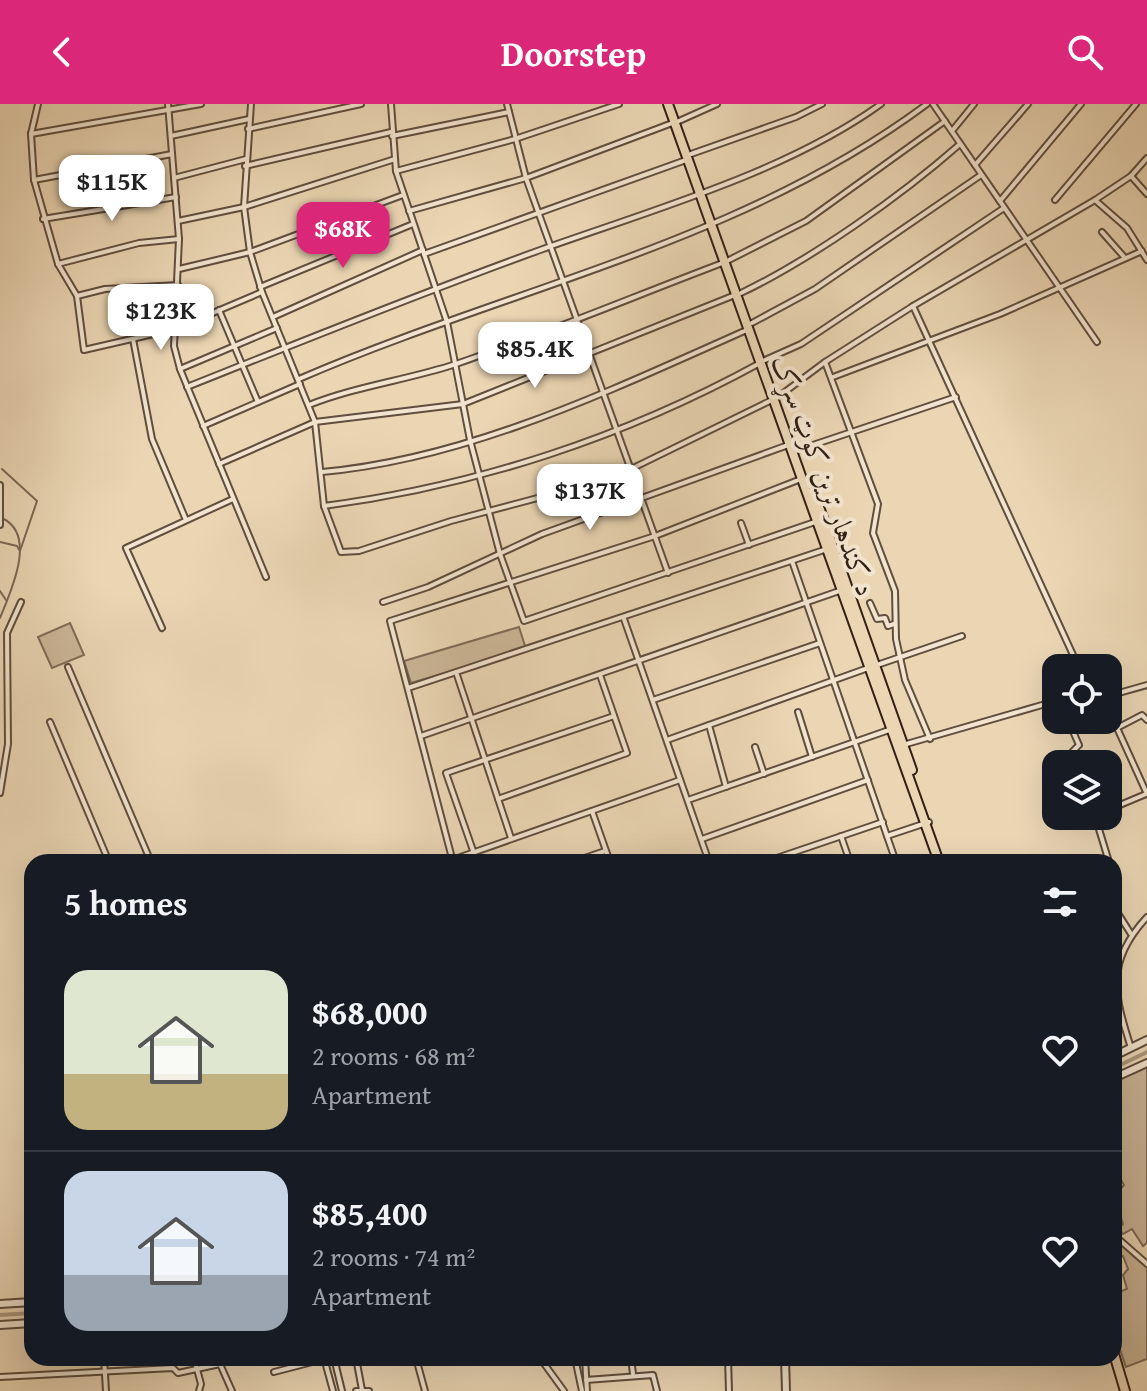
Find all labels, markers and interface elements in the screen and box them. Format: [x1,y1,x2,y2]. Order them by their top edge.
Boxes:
text: Doorstep [501,26,646,79]
icon: back [40,30,84,74]
icon: search [1063,30,1107,74]
pin: $115K [56,155,168,223]
text: $115K [77,161,147,200]
pin: $68K [296,202,390,270]
text: $68K [315,208,371,247]
pin: $123K [105,284,217,352]
text: $123K [126,290,196,329]
pin: $85.4K [470,322,600,390]
text: $85.4K [496,328,574,367]
street label: د کندهار ترين کوټ سړک [760,349,888,602]
pin: $137K [534,464,646,532]
text: $137K [555,470,625,509]
map controls [1042,654,1122,830]
button: locate [1042,654,1122,734]
button: layers [1042,750,1122,830]
text: 5 homes [64,878,188,927]
icon: filters [1038,880,1082,924]
text: $68,000 [312,987,427,1036]
icon: home [128,1002,224,1098]
icon: heart [1038,1028,1082,1072]
text: 2 rooms · 68 m² [312,1036,475,1075]
text: Apartment [312,1075,431,1114]
text: $85,400 [312,1188,427,1237]
icon: home [128,1203,224,1299]
icon: heart [1038,1229,1082,1273]
text: 2 rooms · 74 m² [312,1237,475,1276]
text: Apartment [312,1276,431,1315]

